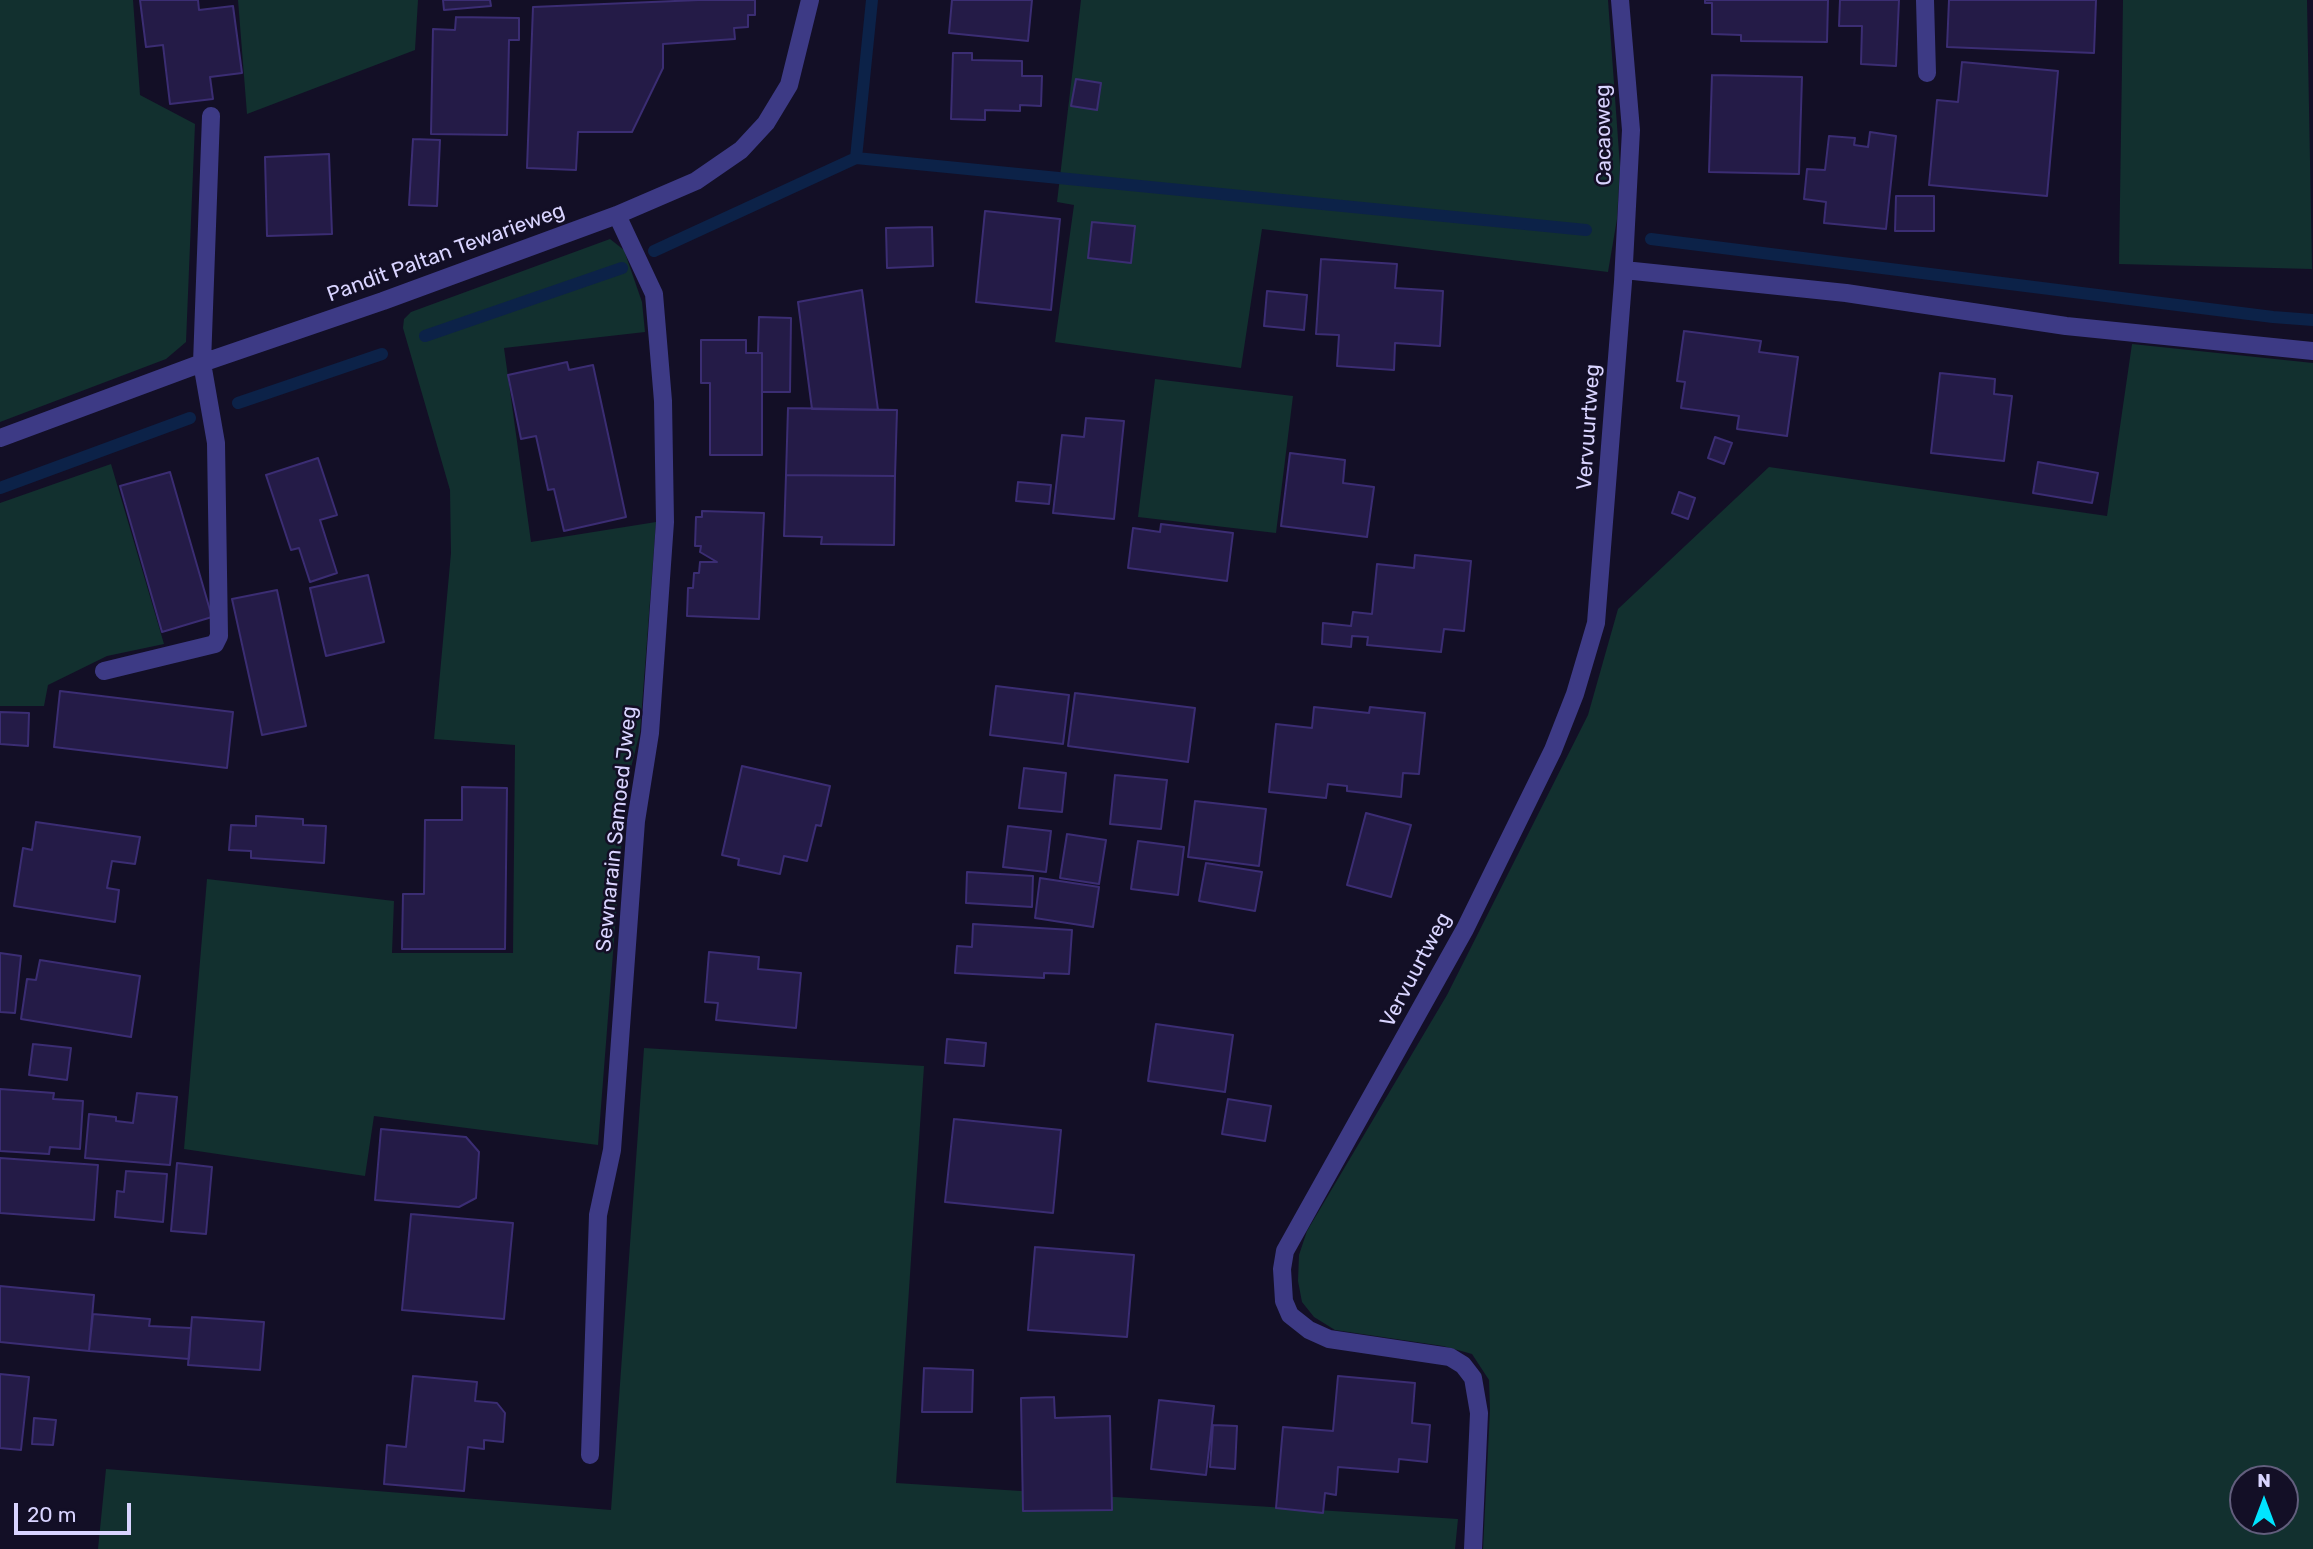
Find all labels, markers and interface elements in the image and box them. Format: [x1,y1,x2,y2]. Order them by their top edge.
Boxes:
street label: Cacaoweg [1591,84,1617,186]
street label: Pandit Paltan Tewarieweg [324,198,568,308]
street label: Vervuurtweg [1572,363,1606,491]
street label: Sewnarain Samoed Jweg [592,705,642,953]
street label: Vervuurtweg [1375,908,1457,1032]
north arrow [2229,1465,2299,1535]
text: N [2257,1469,2271,1492]
scale bar [18,1490,135,1534]
text: 20 m [27,1502,76,1527]

